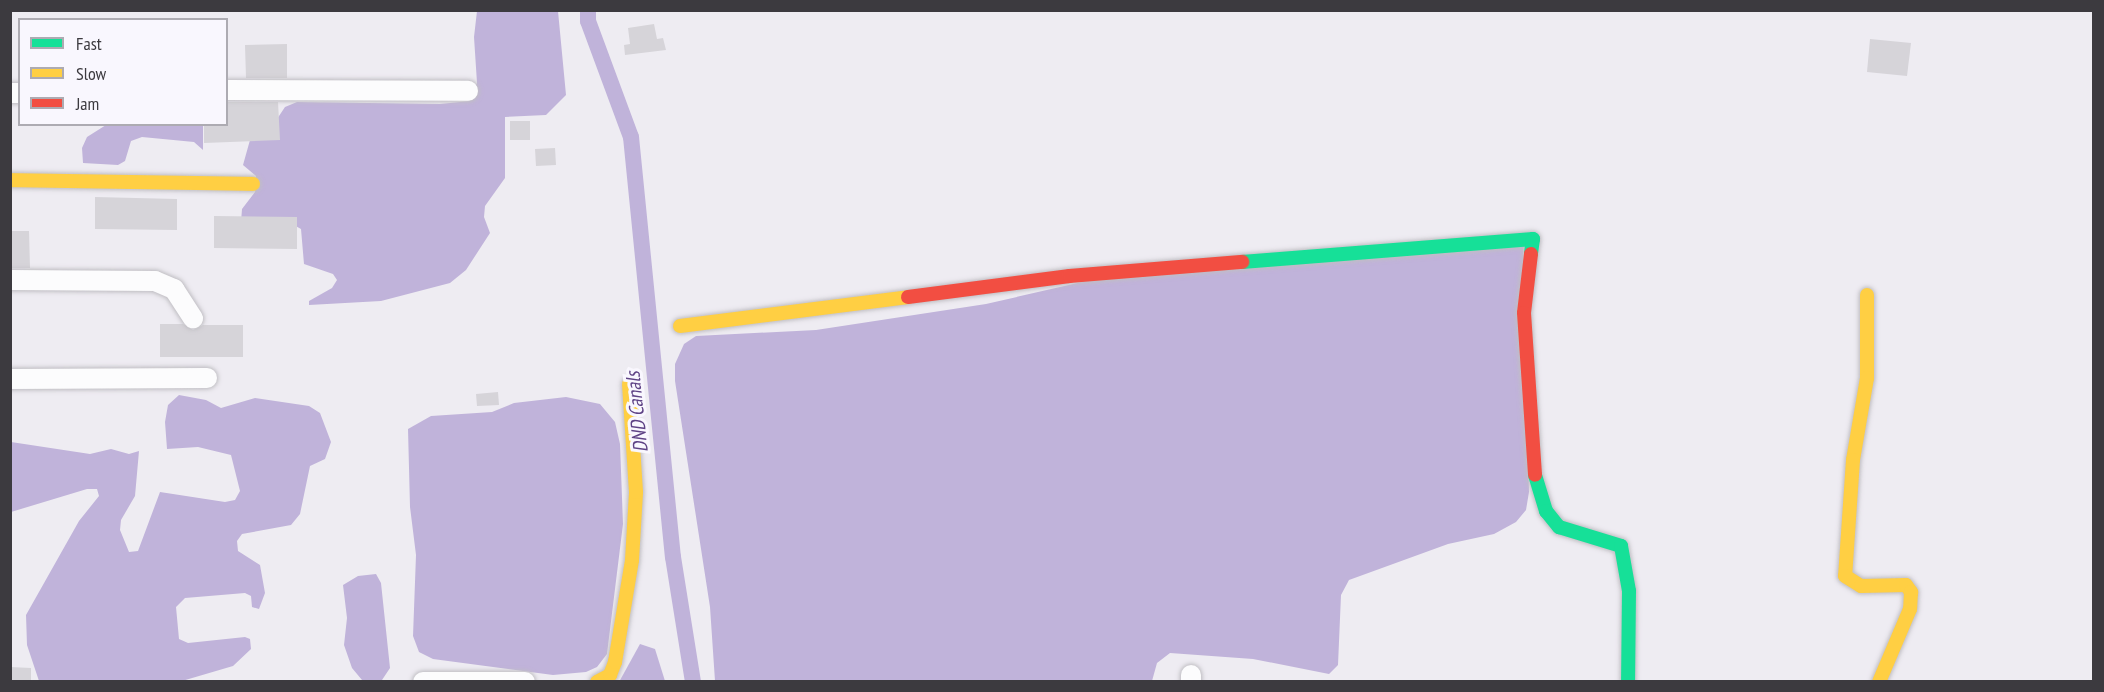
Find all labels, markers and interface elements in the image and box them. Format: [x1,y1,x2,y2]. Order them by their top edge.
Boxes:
legend [18,18,228,126]
text: Fast [76,32,102,55]
text: Slow [76,62,106,85]
text: Jam [76,92,99,115]
water label: DND Canals [621,370,653,454]

